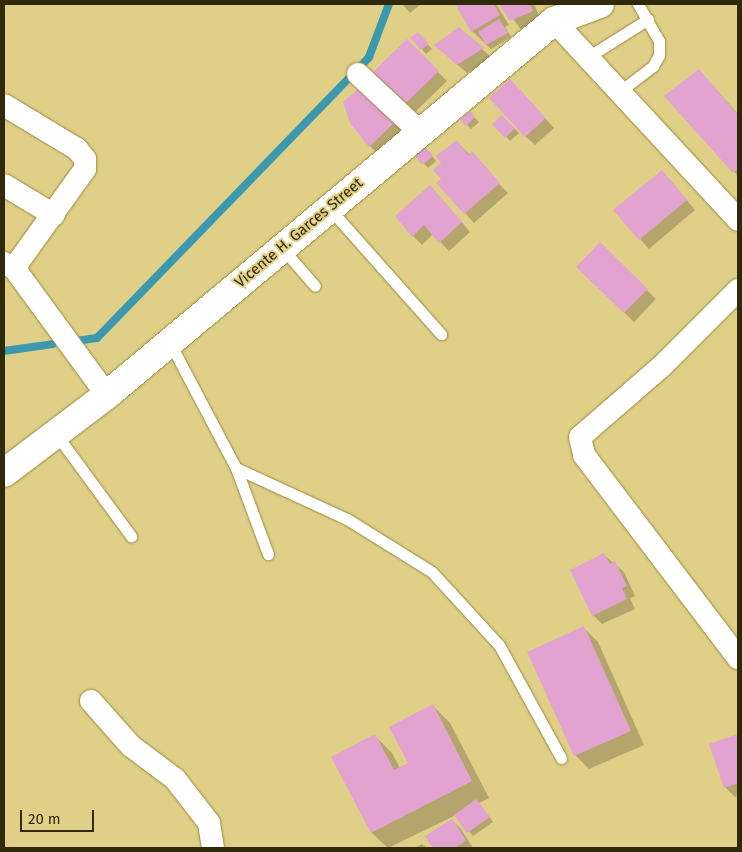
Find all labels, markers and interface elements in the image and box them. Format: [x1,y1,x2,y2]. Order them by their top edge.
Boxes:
street label: Vicente H. Garces Street [231,174,367,292]
scale bar [22,800,96,832]
text: 20 m [28,810,61,828]

